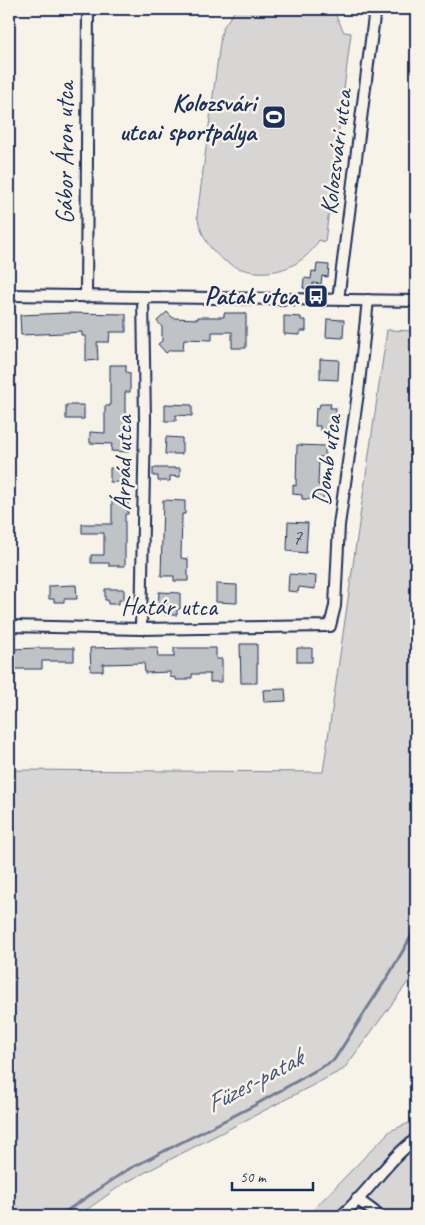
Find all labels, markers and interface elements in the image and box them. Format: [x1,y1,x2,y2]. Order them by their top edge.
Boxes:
street label: Gábor Áron utca [49,79,81,224]
street label: Kolozsvári utca [312,85,360,216]
place label: Kolozsvári utcai sportpálya [119,87,259,148]
sports icon: Kolozsvári utcai sportpálya [261,104,287,130]
place label: Patak utca [204,280,300,312]
bus stop icon: Patak utca [303,283,329,309]
street label: Domb utca [305,410,350,507]
street label: Árpád utca [106,413,140,511]
house number: 7 [292,523,303,551]
street label: Határ utca [121,591,219,623]
water label: Füzes-patak [200,1039,313,1120]
scale bar [232,1160,314,1192]
text: 50 m [240,1168,267,1187]

